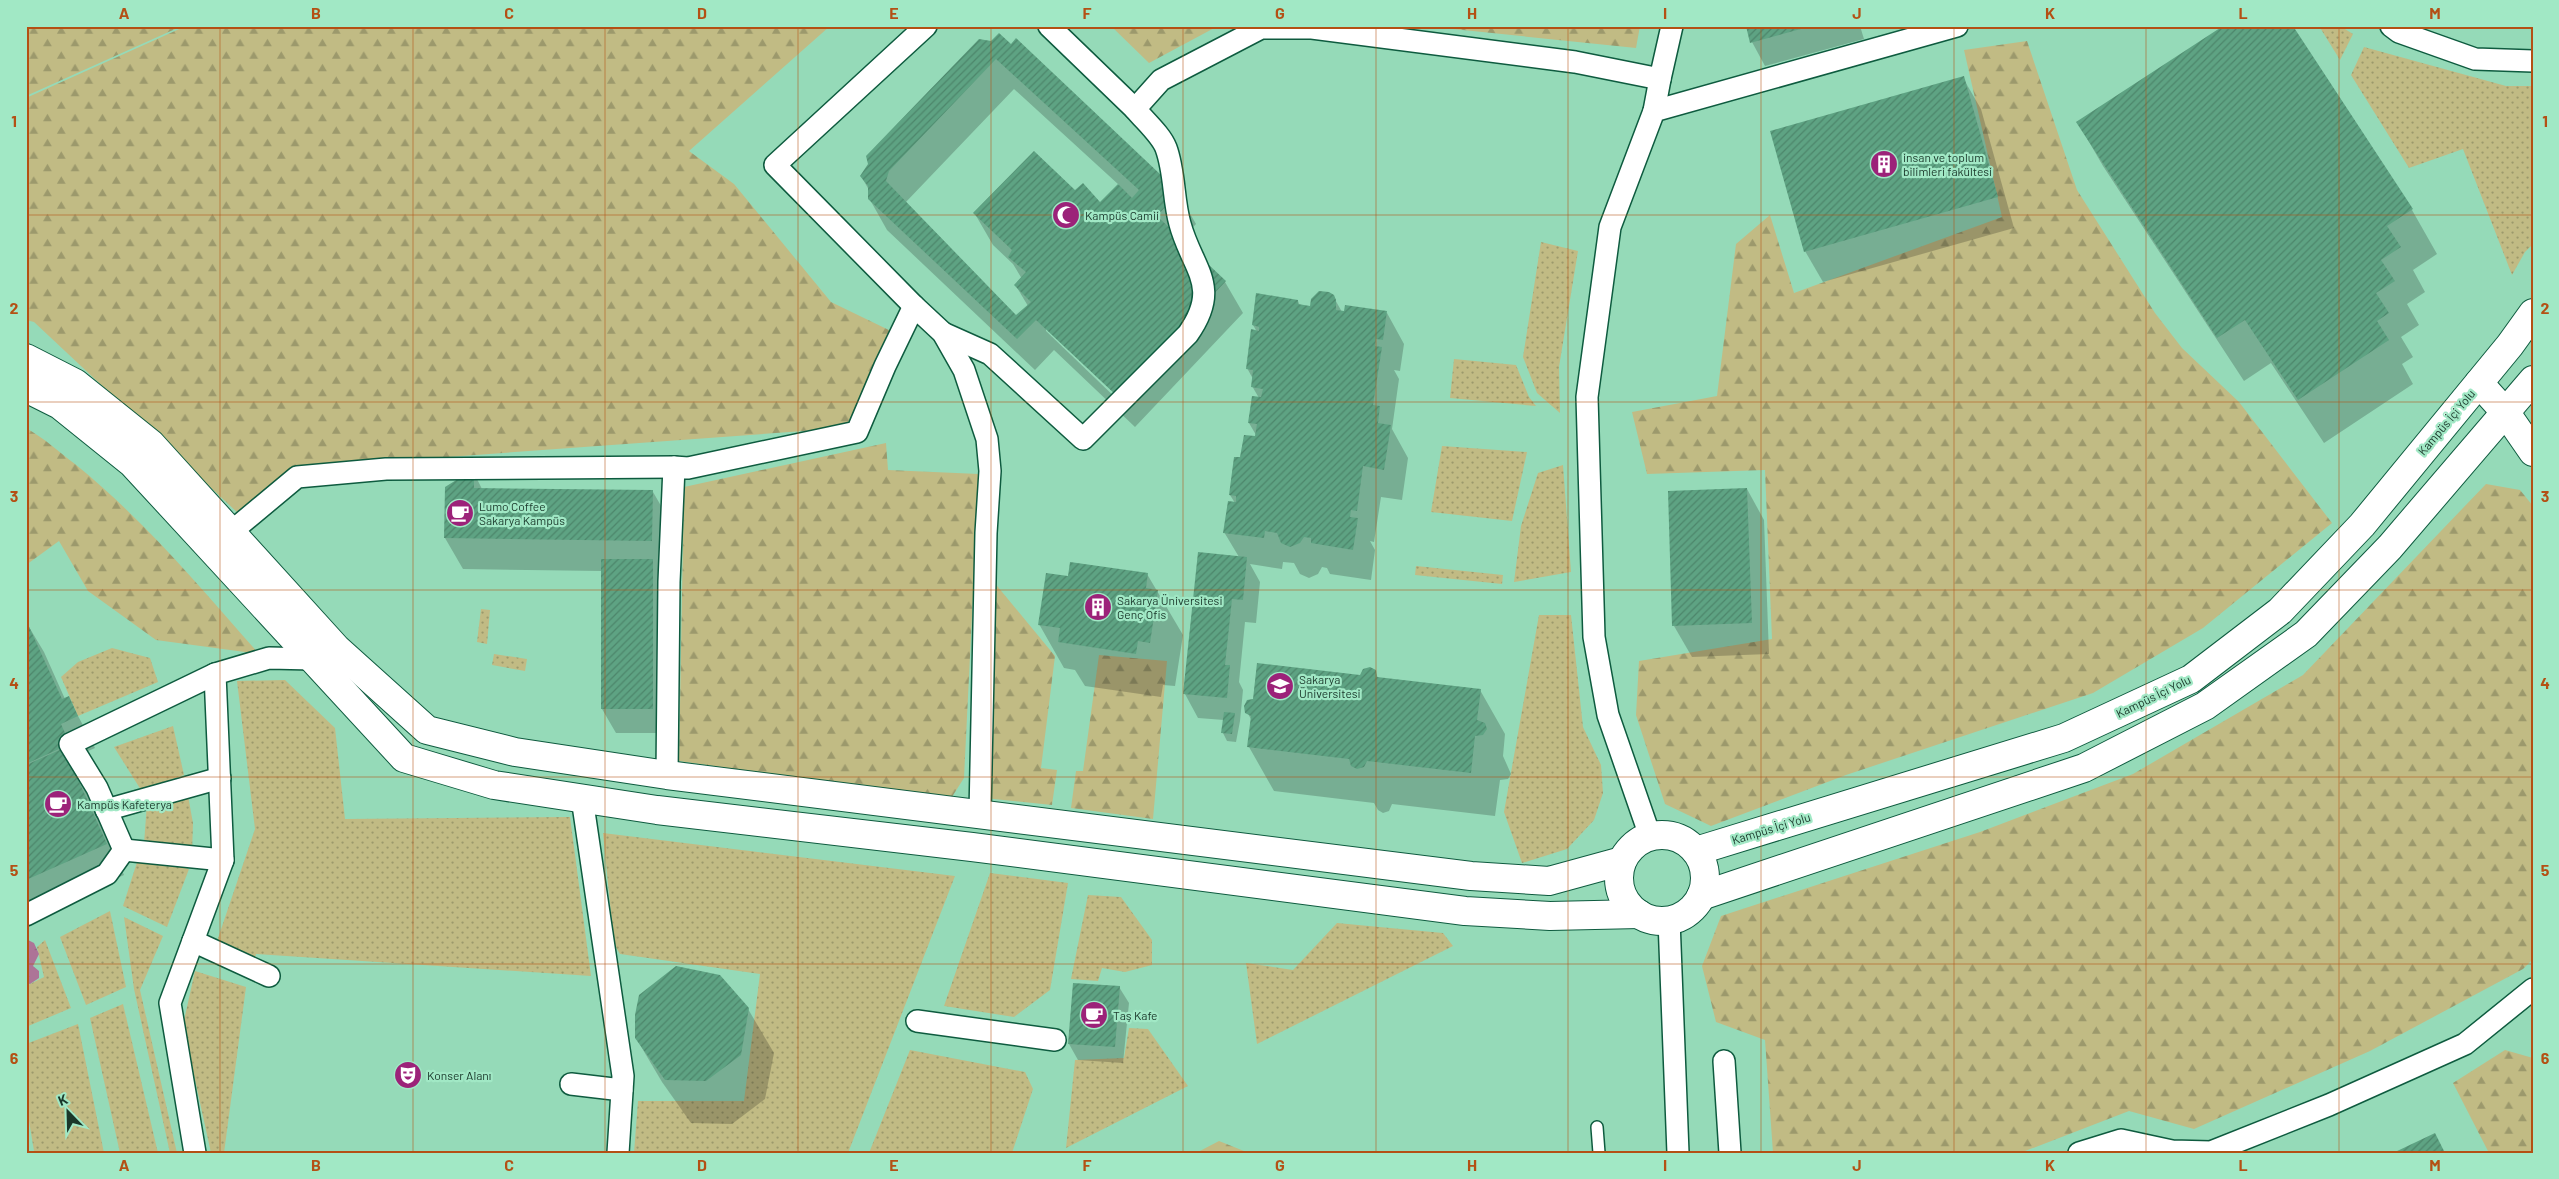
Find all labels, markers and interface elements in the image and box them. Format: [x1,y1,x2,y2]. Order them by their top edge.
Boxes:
text: A [119,3,130,22]
text: B [311,3,321,22]
text: C [504,3,514,22]
text: D [697,3,707,22]
text: E [889,3,899,22]
text: F [1083,3,1092,22]
text: G [1275,3,1285,22]
text: H [1467,3,1477,22]
text: I [1663,3,1667,22]
text: J [1852,3,1862,22]
text: K [2045,3,2055,22]
text: L [2238,3,2248,22]
text: M [2429,3,2441,22]
text: 1 [11,111,17,130]
text: 1 [2542,111,2548,130]
building icon: insan ve toplum bilimleri fakültesi [1869,149,1899,179]
place label: insan ve toplum bilimleri fakültesi [1903,150,1992,178]
mosque icon: Kampüs Camii [1051,200,1081,230]
place label: Kampüs Camii [1085,208,1159,222]
text: 2 [10,298,19,317]
text: 2 [2541,298,2550,317]
street label: Kampüs İçi Yolu [2415,386,2477,458]
text: 3 [10,486,18,505]
text: 3 [2541,486,2549,505]
cafe icon: Lumo Coffee Sakarya Kampüs [445,498,475,528]
place label: Lumo Coffee Sakarya Kampüs [479,499,565,527]
building icon: Sakarya Üniversitesi Genç Ofis [1083,592,1113,622]
place label: Sakarya Üniversitesi Genç Ofis [1117,593,1222,621]
school or university icon: Sakarya Üniversitesi [1265,671,1295,701]
place label: Sakarya Üniversitesi [1299,672,1361,700]
street label: Kampüs İçi Yolu [2113,672,2193,720]
text: 4 [9,673,19,692]
text: 4 [2540,673,2550,692]
cafe icon: Kampüs Kafeterya [43,789,73,819]
place label: Kampüs Kafeterya [77,797,172,811]
street label: Kampüs İçi Yolu [1730,809,1812,847]
text: 5 [10,860,19,879]
text: 5 [2541,860,2550,879]
cafe icon: Taş Kafe [1079,1000,1109,1030]
place label: Taş Kafe [1113,1008,1158,1022]
text: 6 [10,1048,19,1067]
text: 6 [2541,1048,2550,1067]
theatre icon: Konser Alanı [393,1060,423,1090]
place label: Konser Alanı [427,1068,491,1082]
north arrow [42,1086,92,1136]
text: K [55,1090,70,1109]
text: A [119,1155,130,1174]
text: B [311,1155,321,1174]
text: C [504,1155,514,1174]
text: D [697,1155,707,1174]
text: E [889,1155,899,1174]
text: F [1083,1155,1092,1174]
text: G [1275,1155,1285,1174]
text: H [1467,1155,1477,1174]
text: I [1663,1155,1667,1174]
text: J [1852,1155,1862,1174]
text: K [2045,1155,2055,1174]
text: L [2238,1155,2248,1174]
text: M [2429,1155,2441,1174]

